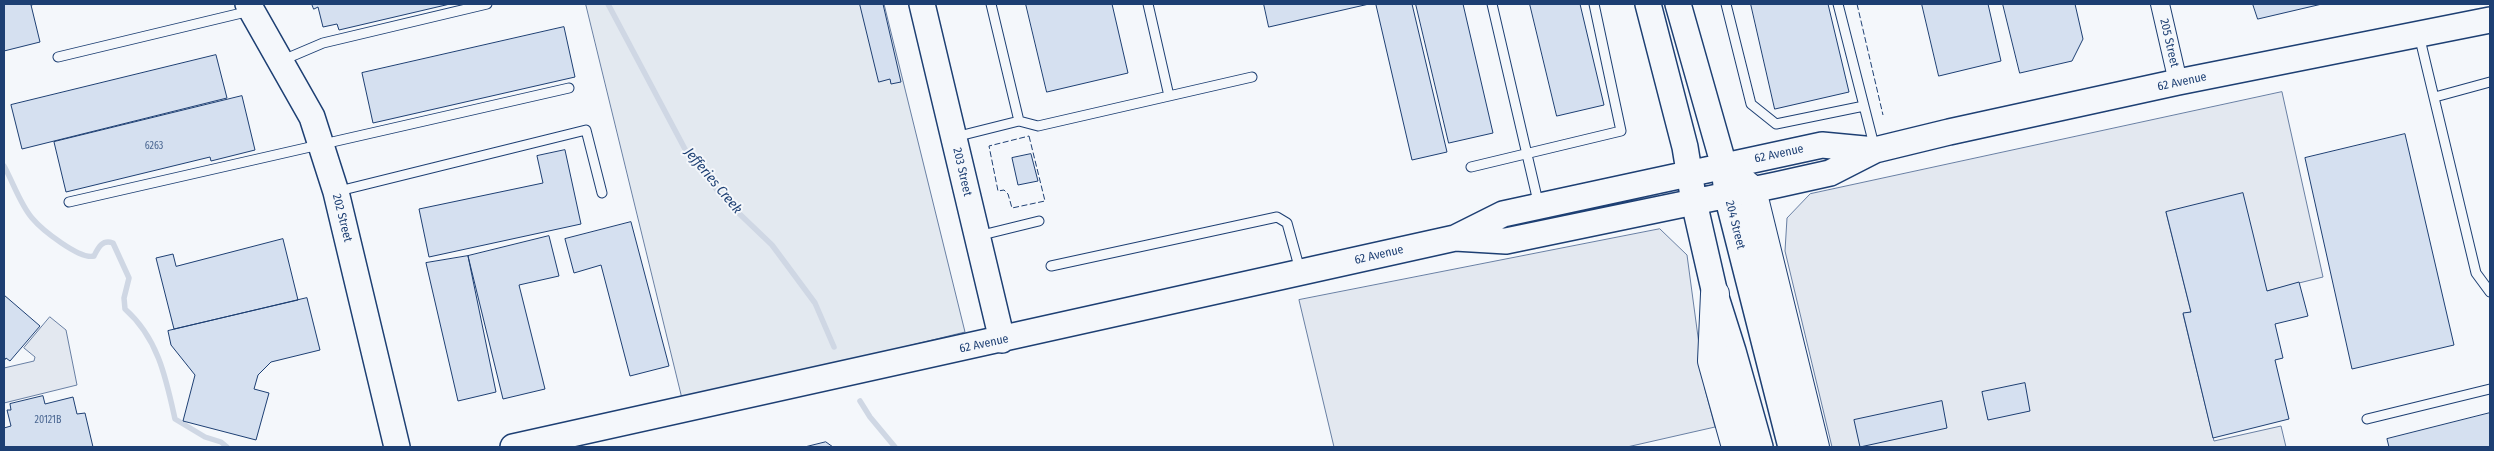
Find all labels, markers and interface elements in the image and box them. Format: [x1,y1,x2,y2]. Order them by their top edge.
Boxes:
street label: 205 Street [2156,17,2182,69]
street label: 62 Avenue [2156,70,2208,94]
house number: 6263 [145,140,163,152]
street label: 62 Avenue [1753,142,1805,166]
water label: Jefferies Creek [681,145,745,217]
street label: 203 Street [949,146,975,198]
street label: 202 Street [329,192,355,244]
street label: 204 Street [1722,199,1748,251]
street label: 62 Avenue [1353,242,1405,268]
street label: 62 Avenue [958,332,1010,356]
house number: 20121B [35,414,61,426]

